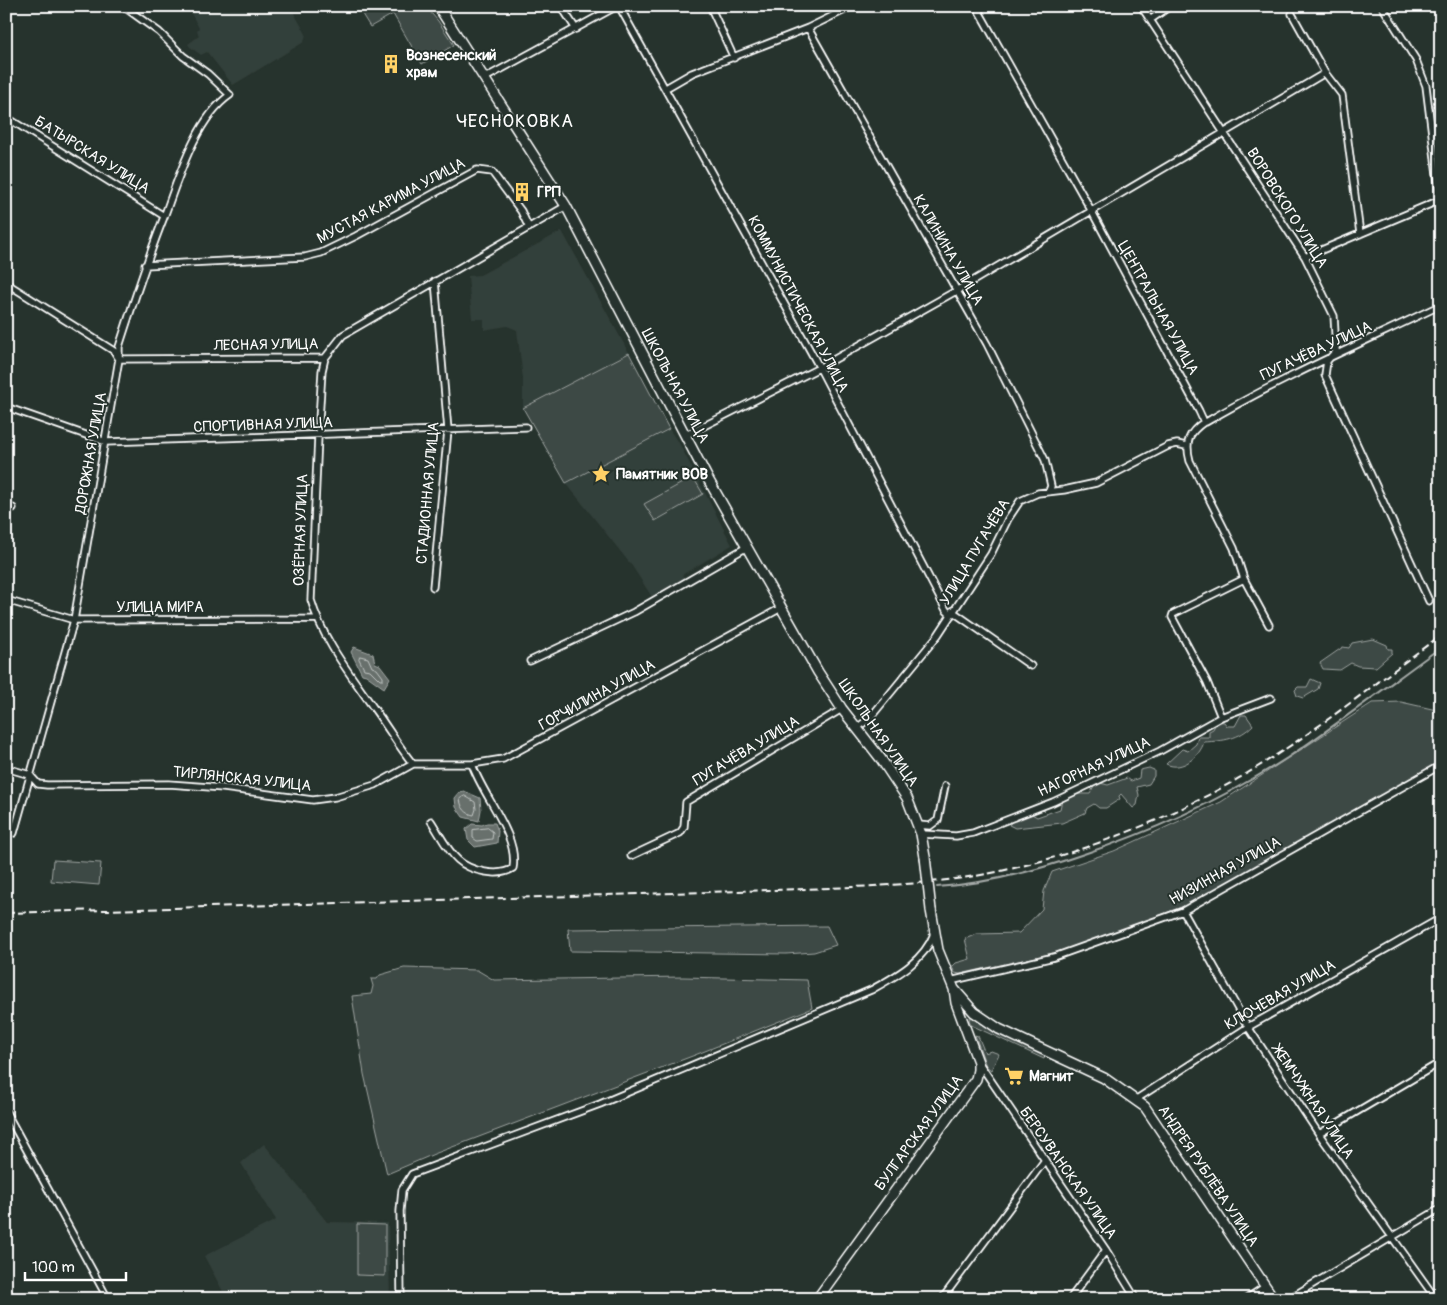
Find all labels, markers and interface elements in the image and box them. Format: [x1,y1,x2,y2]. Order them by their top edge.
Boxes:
place label: Вознесенский храм [405,46,496,82]
building icon: Вознесенский храм [380,53,402,75]
district label: ЧЕСНОКОВКА [456,110,574,133]
street label: БАТЫРСКАЯ УЛИЦА [31,112,153,198]
street label: ВОРОВСКОГО УЛИЦА [1242,144,1332,272]
street label: МУСТАЯ КАРИМА УЛИЦА [314,154,469,248]
building icon: ГРП [511,181,533,203]
place label: ГРП [537,183,561,202]
street label: КАЛИНИНА УЛИЦА [909,191,988,309]
street label: КОММУНИСТИЧЕСКАЯ УЛИЦА [743,212,853,396]
street label: ЦЕНТРАЛЬНАЯ УЛИЦА [1113,238,1203,378]
street label: ПУГАЧЁВА УЛИЦА [1257,317,1375,385]
street label: ШКОЛЬНАЯ УЛИЦА [637,325,713,447]
street label: ЛЕСНАЯ УЛИЦА [213,335,319,355]
street label: ДОРОЖНАЯ УЛИЦА [71,390,111,516]
street label: СПОРТИВНАЯ УЛИЦА [193,413,333,437]
street label: СТАДИОННАЯ УЛИЦА [412,421,444,565]
place icon: Памятник ВОВ [590,463,612,485]
place label: Памятник ВОВ [616,465,709,484]
street label: ОЗЁРНАЯ УЛИЦА [290,473,312,586]
street label: УЛИЦА ПУГАЧЁВА [936,495,1014,609]
street label: УЛИЦА МИРА [116,598,204,617]
street label: ГОРЧИЛИНА УЛИЦА [536,655,659,735]
street label: ШКОЛЬНАЯ УЛИЦА [834,676,922,791]
street label: ПУГАЧЁВА УЛИЦА [689,712,803,790]
street label: НАГОРНАЯ УЛИЦА [1035,733,1154,801]
street label: ТИРЛЯНСКАЯ УЛИЦА [172,762,312,796]
street label: НИЗИННАЯ УЛИЦА [1166,832,1284,909]
street label: КЛЮЧЕВАЯ УЛИЦА [1221,955,1339,1034]
street label: ЖЕМЧУЖНАЯ УЛИЦА [1267,1040,1358,1163]
supermarket icon: Магнит [1003,1065,1025,1087]
place label: Магнит [1029,1067,1074,1086]
street label: БУЛГАРСКАЯ УЛИЦА [871,1071,967,1195]
street label: АНДРЕЯ РУБЛЁВА УЛИЦА [1154,1102,1263,1251]
street label: БЕРСУВАНСКАЯ УЛИЦА [1015,1103,1121,1243]
scale bar [25,1250,126,1282]
text: 100 m [32,1258,75,1277]

